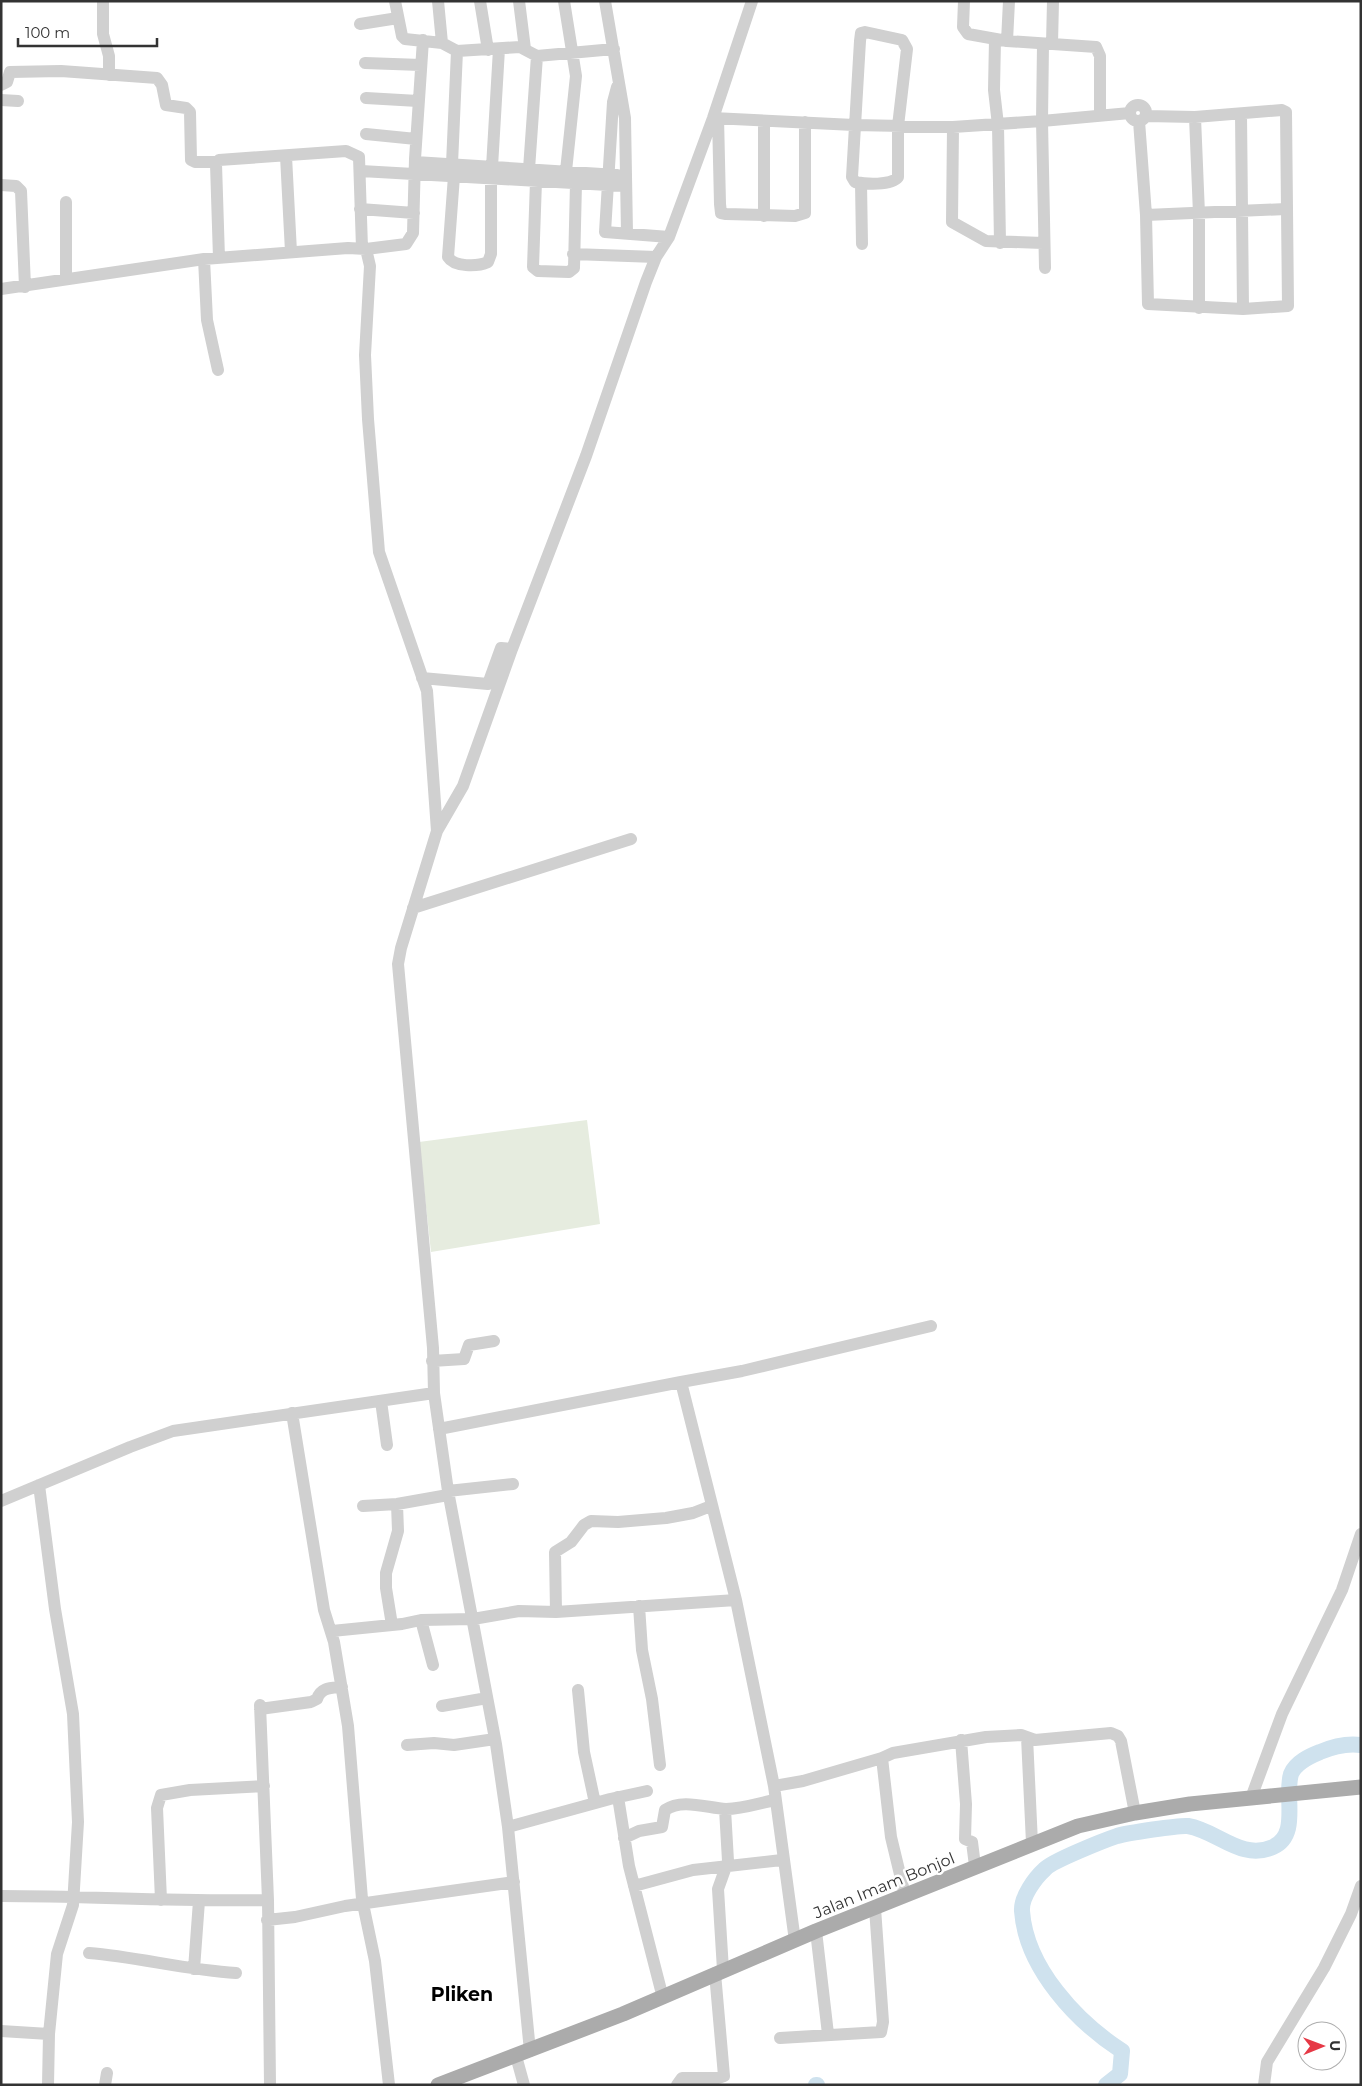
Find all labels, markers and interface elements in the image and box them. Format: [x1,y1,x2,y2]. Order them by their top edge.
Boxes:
scale bar [18,15,156,47]
text: 100 m [25,23,70,42]
street label: Jalan Imam Bonjol [810,1849,957,1923]
district label: Pliken [431,1983,493,2006]
north arrow [1297,2021,1347,2071]
text: U [1326,2040,1344,2051]

